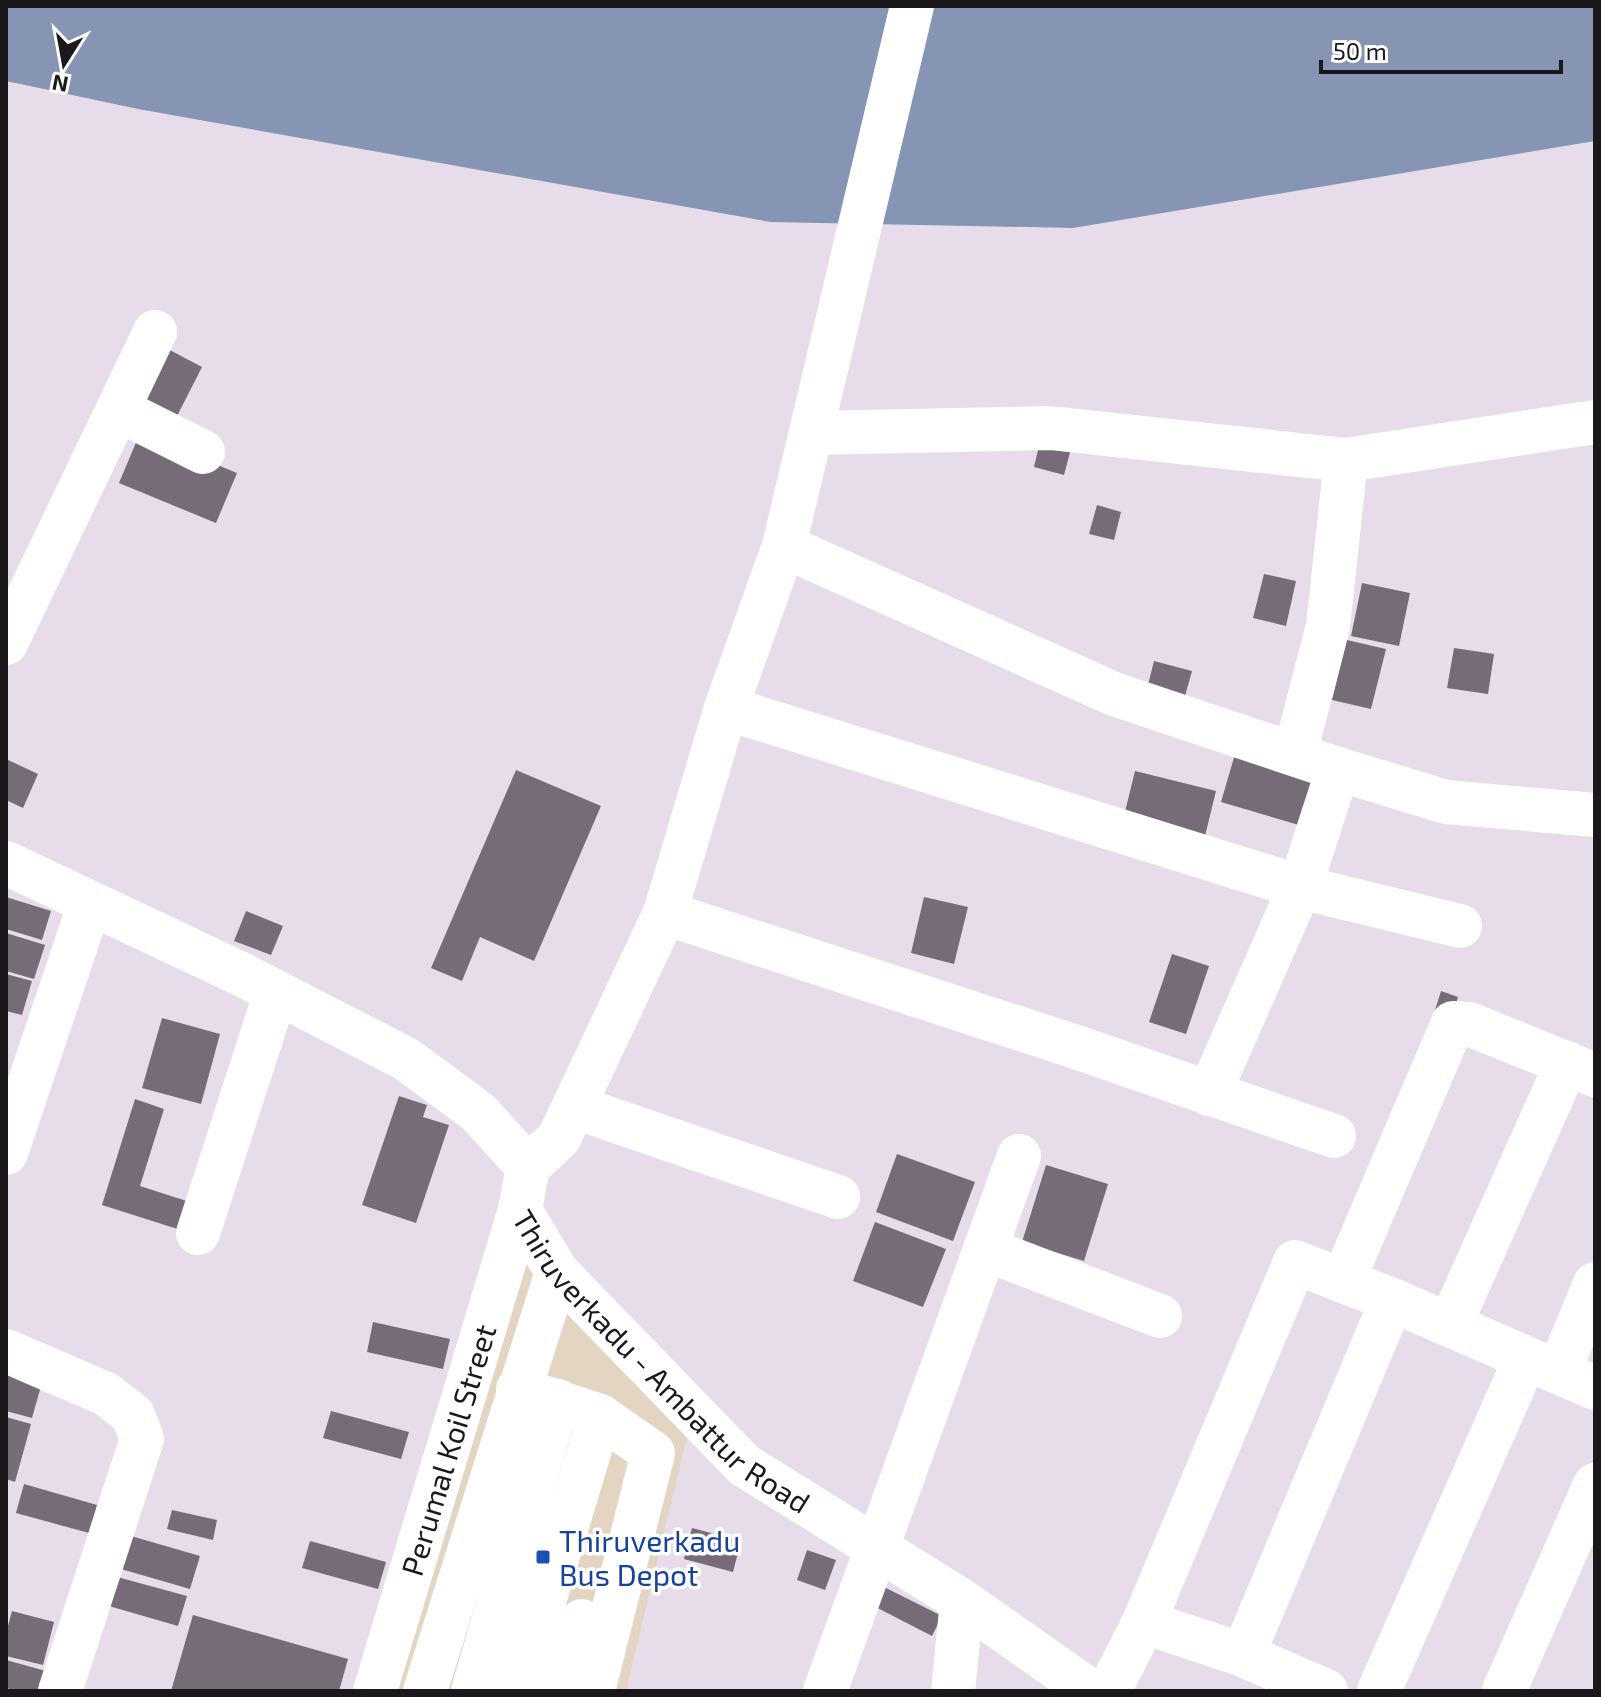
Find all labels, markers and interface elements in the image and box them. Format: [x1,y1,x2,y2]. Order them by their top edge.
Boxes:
north arrow [24,24,104,104]
scale bar [1321,24,1561,74]
text: 50 m [1333,36,1387,65]
text: N [50,70,70,99]
street label: Thiruverkadu - Ambattur Road [506,1203,817,1520]
street label: Perumal Koil Street [393,1320,503,1580]
place label: Thiruverkadu Bus Depot [559,1522,740,1592]
marker: Thiruverkadu Bus Depot [534,1548,552,1566]

